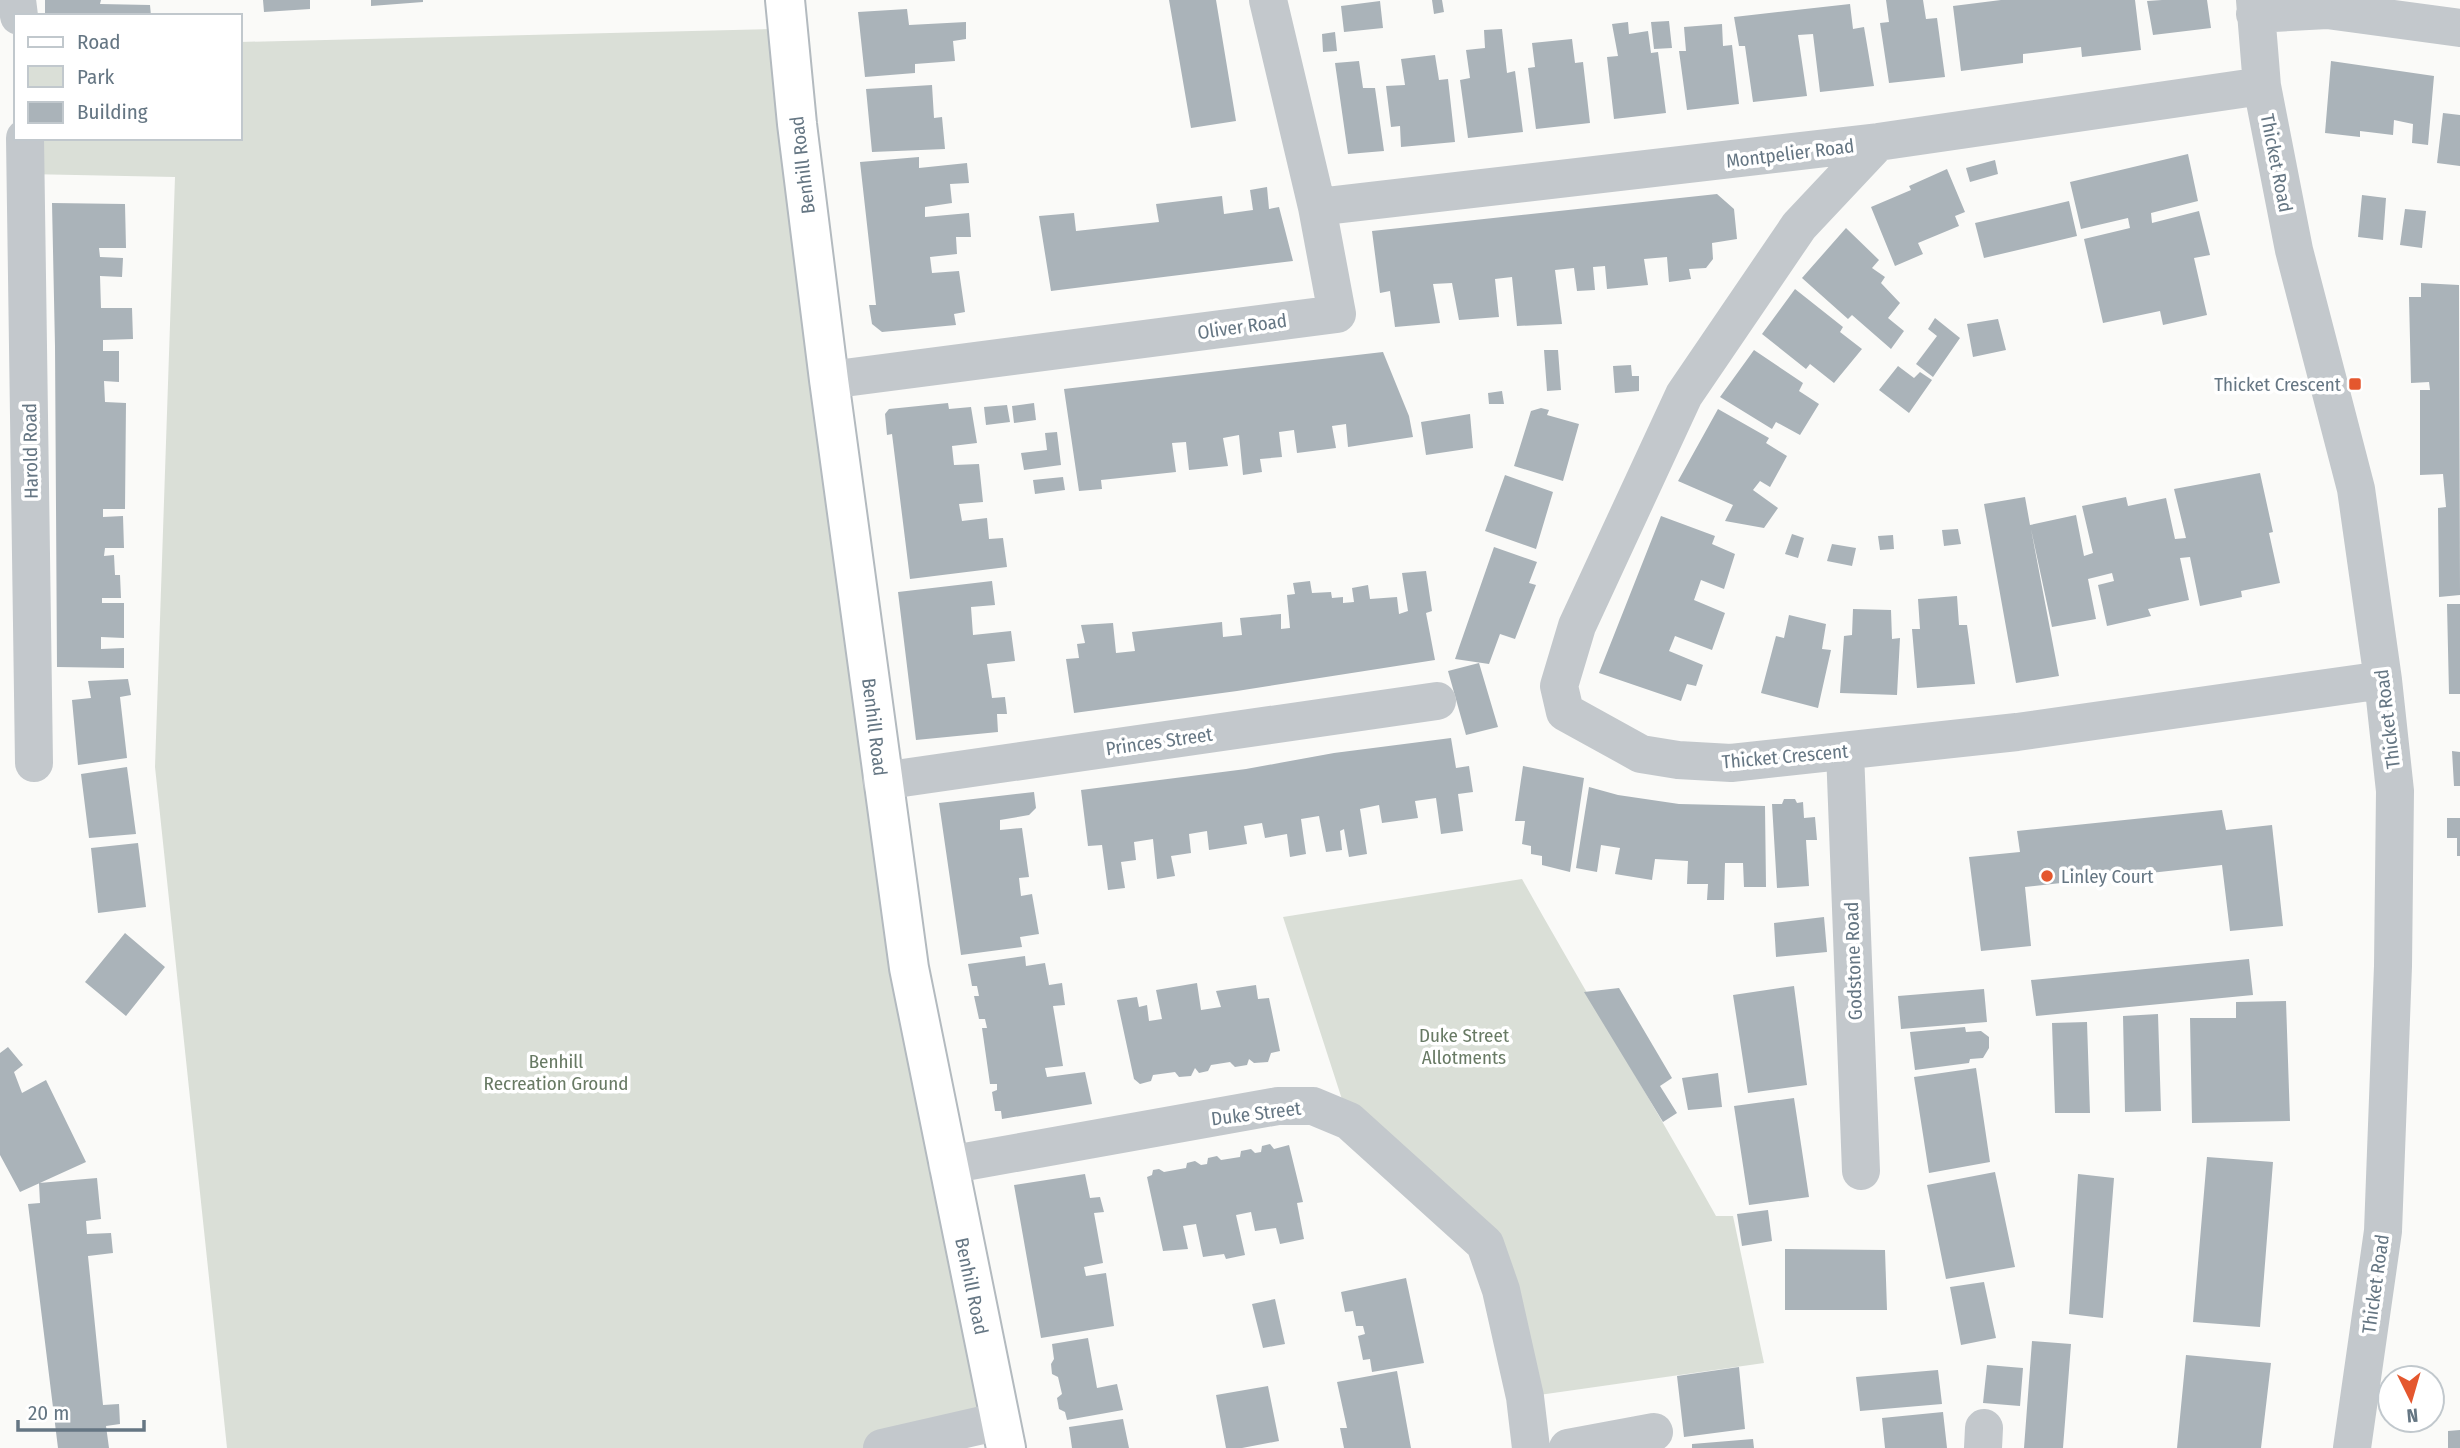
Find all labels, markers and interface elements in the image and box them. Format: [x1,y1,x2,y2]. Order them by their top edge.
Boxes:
legend [14,14,242,140]
text: Road [77,29,121,55]
text: Park [77,64,115,90]
text: Building [77,99,148,125]
street label: Thicket Road [2256,112,2297,214]
street label: Benhill Road [785,115,820,215]
street label: Montpelier Road [1725,134,1855,173]
street label: Oliver Road [1196,309,1288,344]
place label: Thicket Crescent [2214,373,2342,396]
marker: Thicket Crescent [2347,376,2363,392]
street label: Harold Road [18,403,43,499]
street label: Thicket Road [2370,668,2405,770]
street label: Benhill Road [857,677,892,777]
street label: Princes Street [1104,723,1215,760]
street label: Thicket Crescent [1721,739,1850,773]
place label: Linley Court [2061,865,2154,888]
marker: Linley Court [2039,868,2055,884]
street label: Godstone Road [1840,901,1867,1021]
park label: Duke Street Allotments [1419,1024,1510,1069]
park label: Benhill Recreation Ground [484,1050,628,1095]
street label: Duke Street [1210,1096,1303,1130]
street label: Thicket Road [2357,1233,2394,1335]
street label: Benhill Road [950,1236,993,1337]
north arrow [2376,1364,2446,1434]
scale bar [18,1388,144,1432]
text: 20 m [28,1400,69,1426]
text: N [2406,1403,2419,1427]

